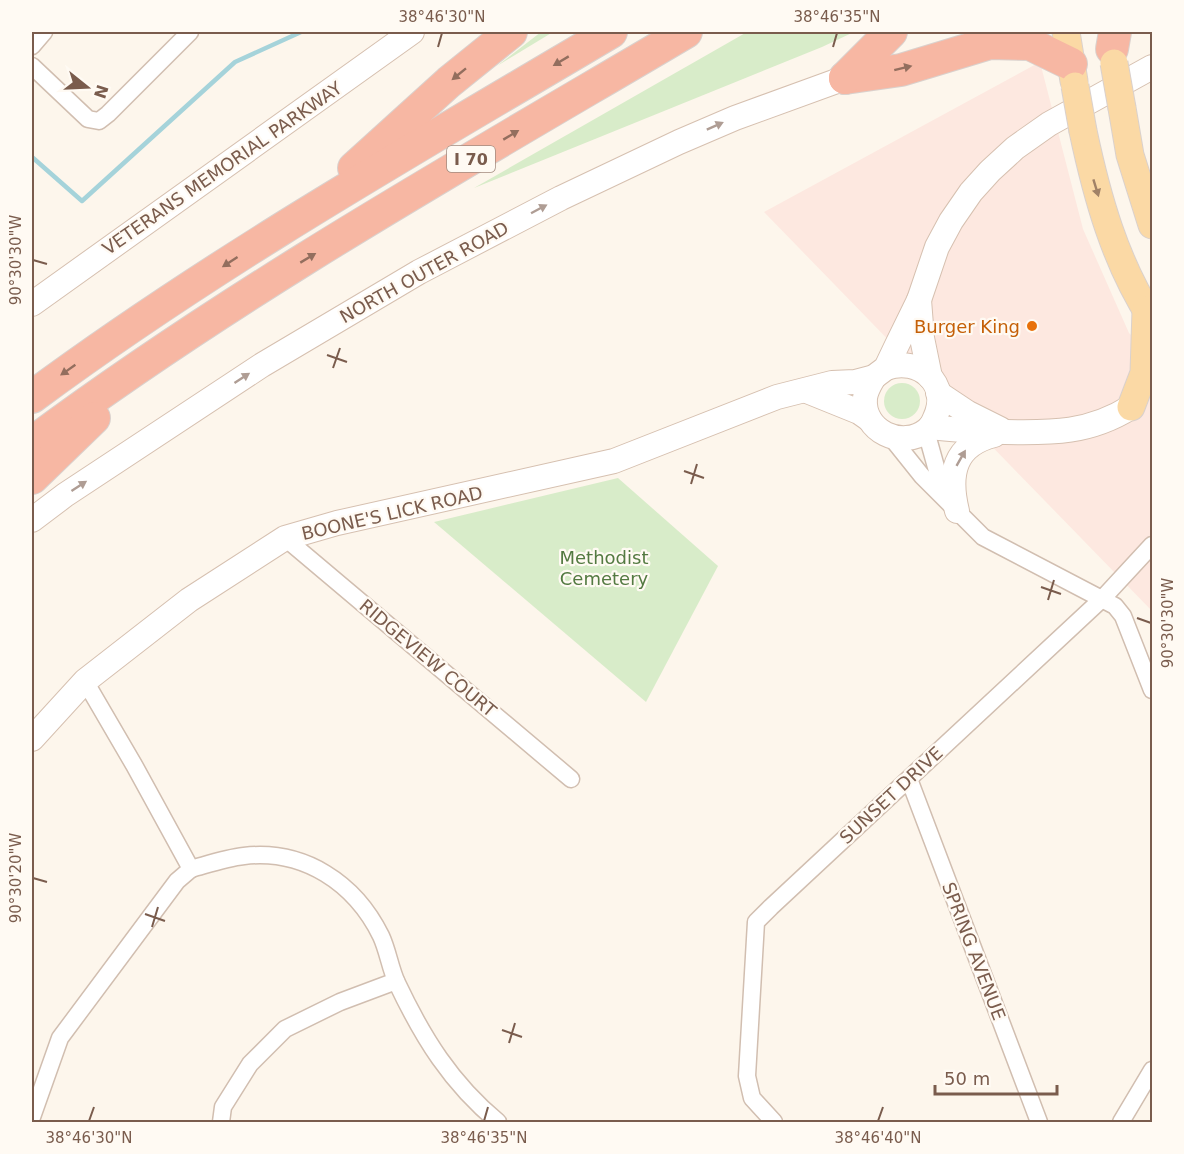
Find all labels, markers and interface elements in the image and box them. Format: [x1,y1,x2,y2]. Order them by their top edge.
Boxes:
text: 38°46'30"N [398,8,486,26]
text: 38°46'35"N [793,8,881,26]
one-way arrow [553,56,569,67]
north arrow [57,57,117,117]
one-way arrow [894,63,912,73]
one-way arrow [452,67,467,80]
street label: VETERANS MEMORIAL PARKWAY [98,77,346,259]
one-way arrow [707,122,724,131]
one-way arrow [503,130,520,140]
road number: I 70 [447,146,495,172]
one-way arrow [1092,179,1101,197]
one-way arrow [531,204,548,214]
text: 90°30'30"W [7,215,25,305]
street label: NORTH OUTER ROAD [336,217,512,327]
one-way arrow [300,252,316,263]
one-way arrow [222,256,238,267]
place label: Burger King [914,316,1020,337]
marker: Burger King [1025,319,1039,333]
one-way arrow [61,364,77,376]
one-way arrow [234,373,250,384]
one-way arrow [955,450,966,467]
one-way arrow [71,481,87,492]
street label: BOONE'S LICK ROAD [299,482,485,544]
park label: Methodist Cemetery [560,547,649,589]
text: 90°30'30"W [1159,578,1177,668]
street label: RIDGEVIEW COURT [356,595,501,722]
street label: SUNSET DRIVE [835,742,947,848]
text: 90°30'20"W [7,833,25,923]
street label: SPRING AVENUE [938,879,1010,1023]
scale bar [935,1058,1056,1096]
text: 50 m [944,1068,990,1089]
text: 38°46'30"N [45,1129,133,1147]
text: 38°46'35"N [440,1129,528,1147]
text: 38°46'40"N [834,1129,922,1147]

